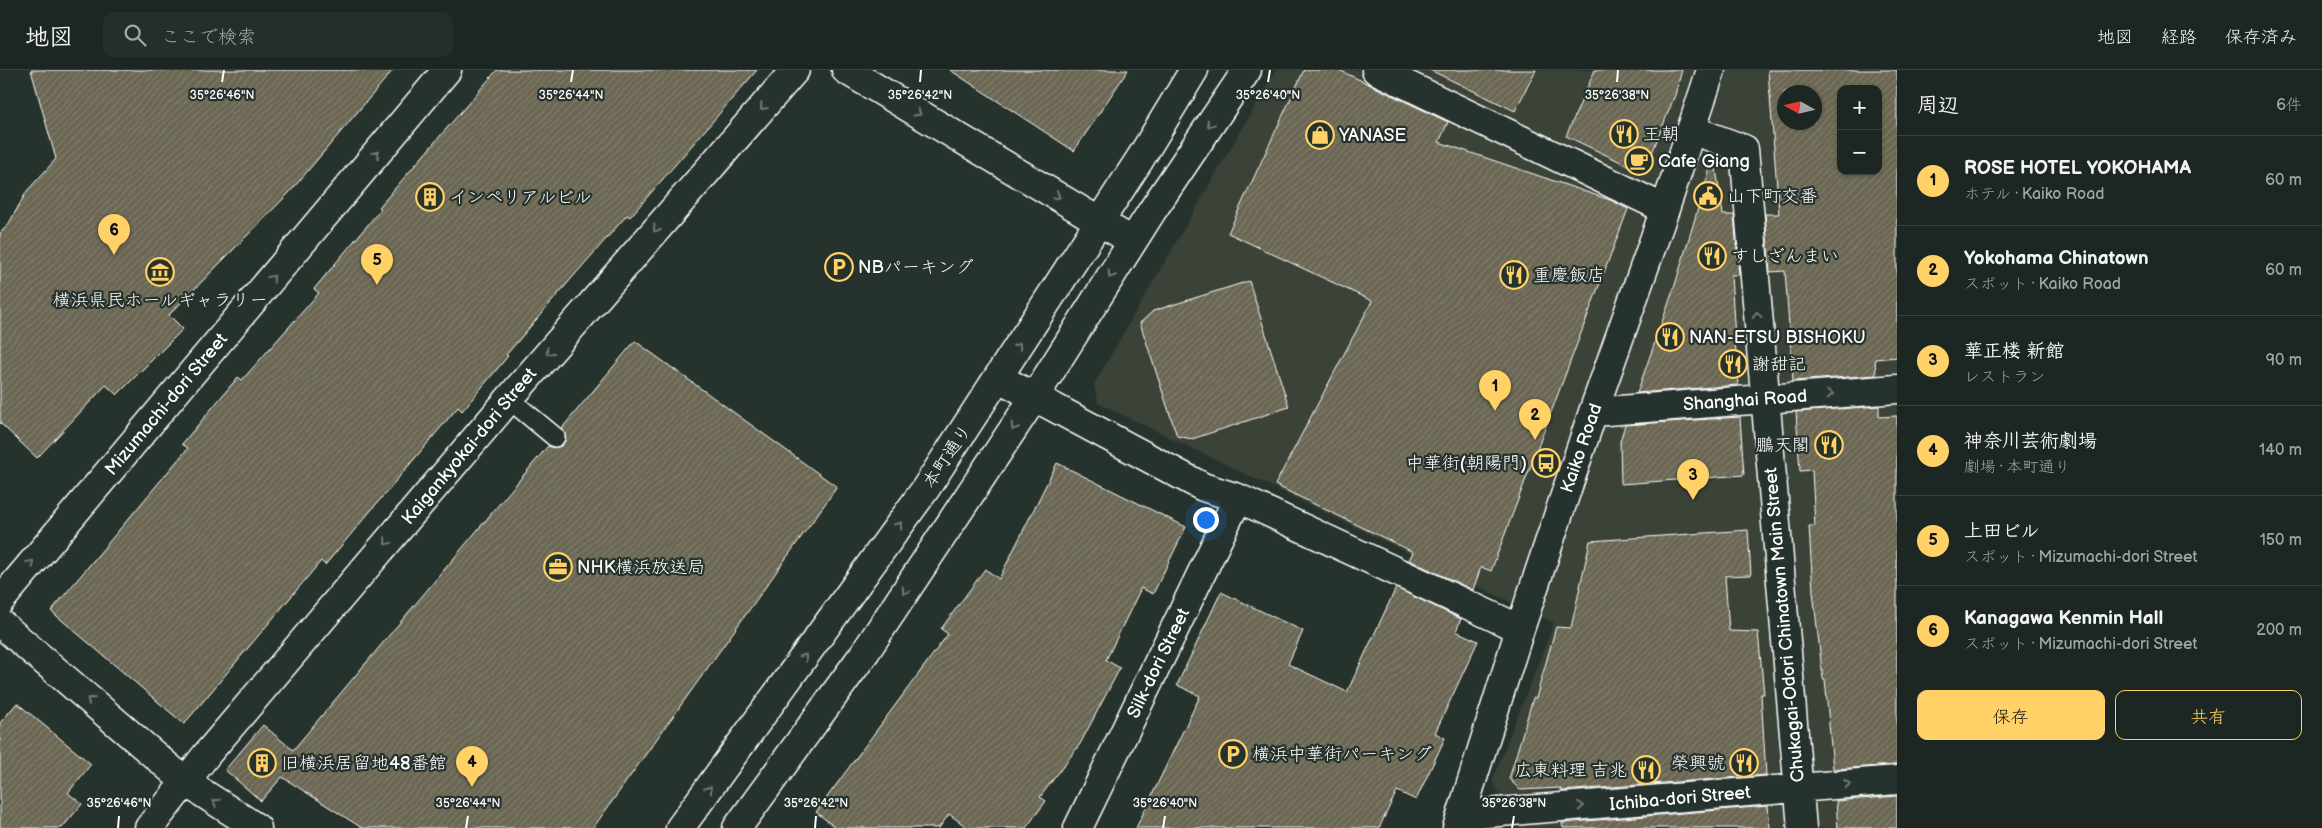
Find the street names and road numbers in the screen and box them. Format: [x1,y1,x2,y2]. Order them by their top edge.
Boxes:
street label: Mizumachi-dori Street [101,329,232,480]
street label: Kaigankyokai-dori Street [398,363,541,529]
street label: Shanghai Road [1682,386,1808,415]
street label: Kaiko Road [1556,401,1607,496]
street label: 本町通り [919,421,976,492]
street label: Chukagai-Odori Chinatown Main Street [1760,466,1809,783]
street label: Silk-dori Street [1123,604,1194,722]
street label: Ichiba-dori Street [1609,782,1752,815]

